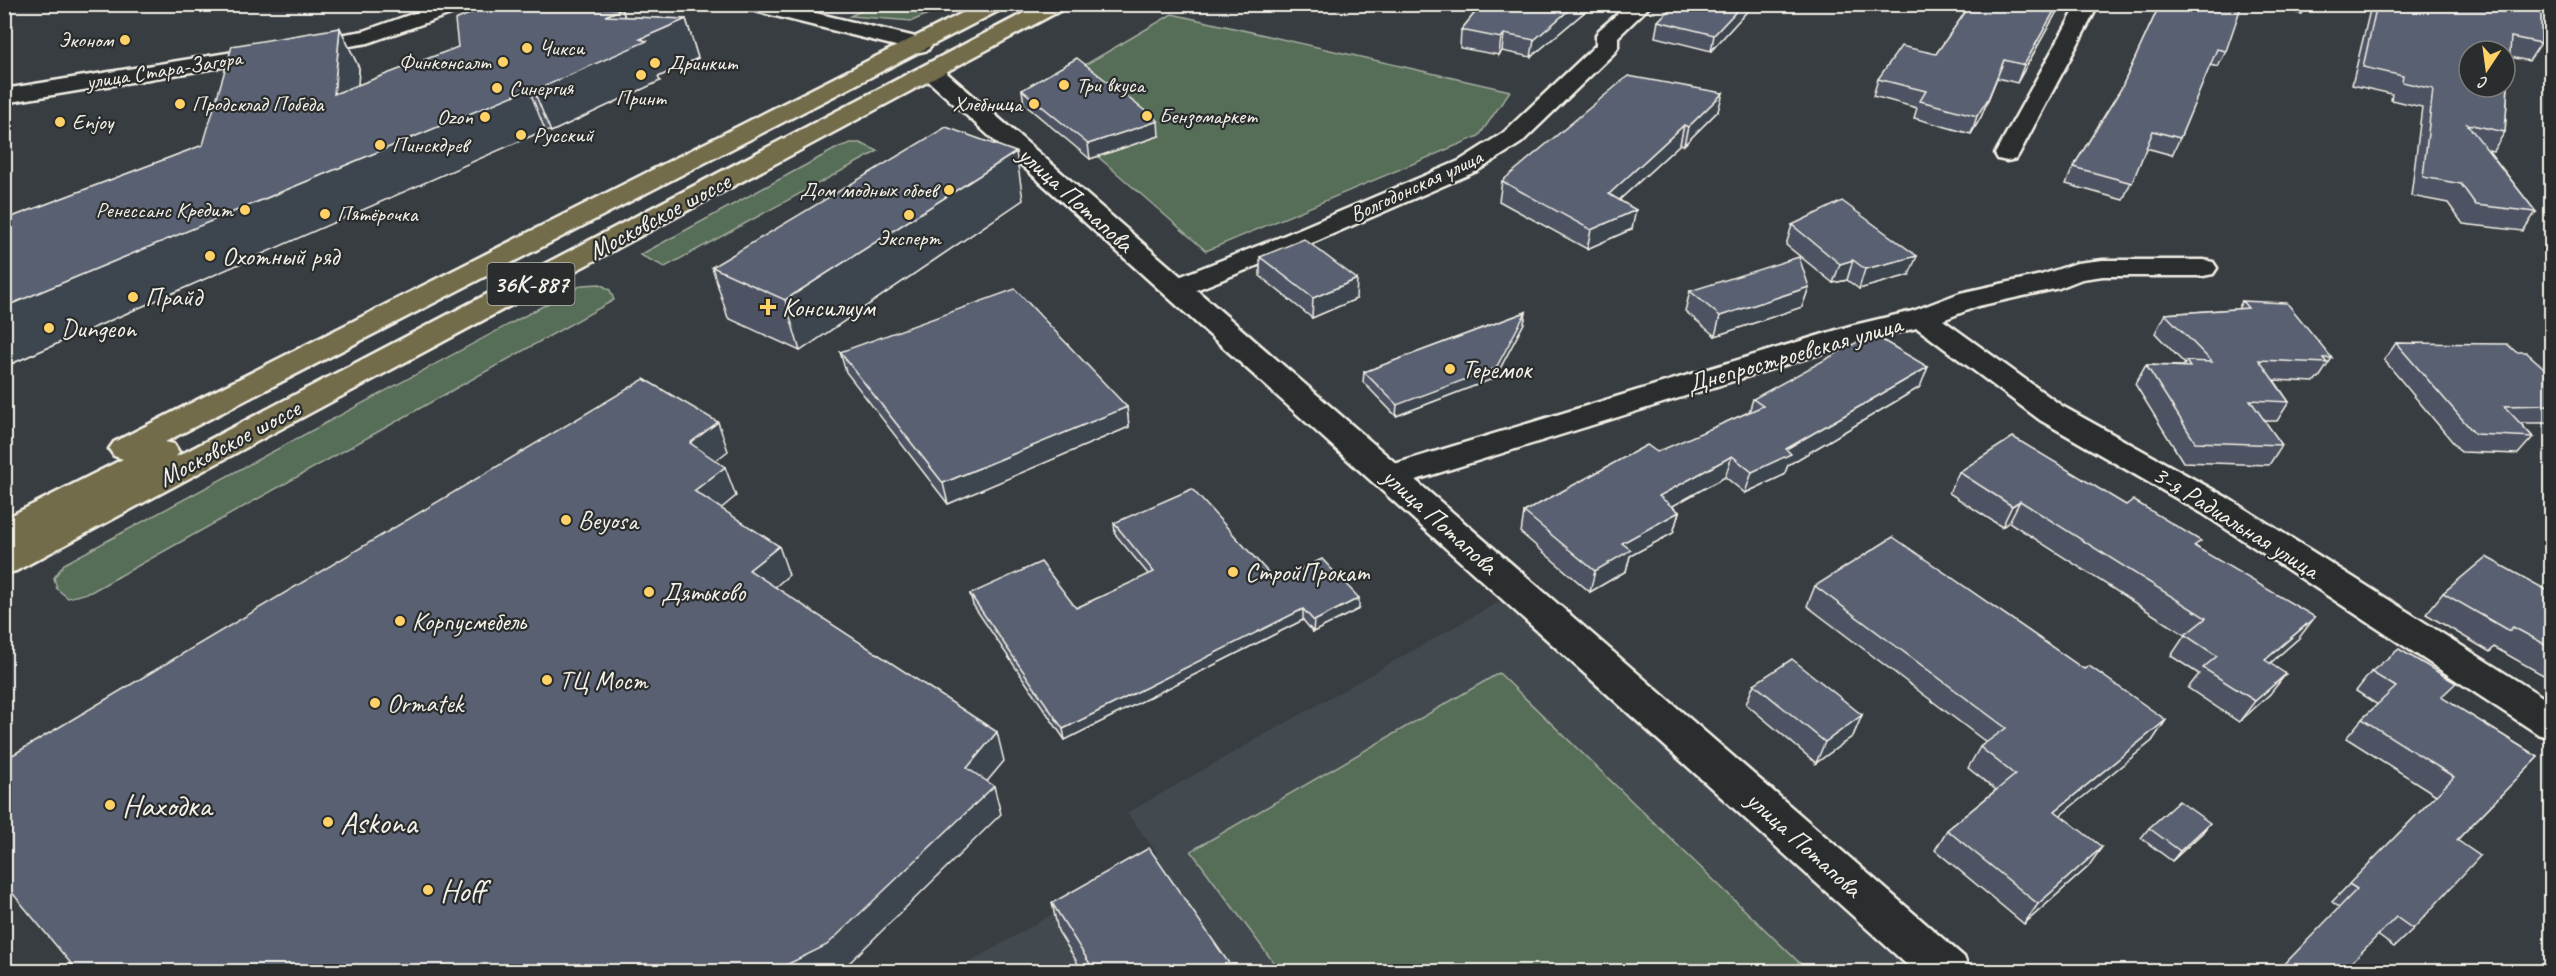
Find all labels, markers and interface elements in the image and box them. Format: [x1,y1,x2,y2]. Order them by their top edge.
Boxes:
place label: Эконом [58,26,115,54]
marker: Эконом [118,33,132,47]
place label: Чикси [539,34,586,62]
north arrow [2457,39,2517,99]
marker: Чикси [520,41,534,55]
street label: улица Стара-Загора [82,44,246,96]
place label: Финконсалт [399,48,492,76]
place label: Дринкит [667,49,739,77]
marker: Финконсалт [496,55,510,69]
marker: Дринкит [648,56,662,70]
marker: Принт [634,68,648,82]
place label: Три вкуса [1076,71,1147,99]
text: С [2476,72,2490,93]
place label: Синергия [509,74,574,102]
marker: Три вкуса [1057,78,1071,92]
marker: Синергия [490,81,504,95]
place label: Принт [616,84,667,112]
place label: Продсклад Победа [192,90,325,118]
place label: Хлебница [953,90,1024,118]
marker: Продсклад Победа [173,97,187,111]
marker: Хлебница [1027,97,1041,111]
place label: Бензомаркет [1159,102,1258,130]
place label: Ozon [437,103,473,131]
place label: Enjoy [72,108,116,136]
marker: Бензомаркет [1140,109,1154,123]
marker: Ozon [478,110,492,124]
marker: Enjoy [53,115,67,129]
place label: Русский [533,121,595,149]
marker: Русский [514,128,528,142]
place label: Пинскдрев [392,131,472,159]
street label: улица Потапова [1010,137,1142,261]
marker: Пинскдрев [373,138,387,152]
street label: Волгодонская улица [1345,143,1488,229]
street label: Московское шоссе [582,164,737,267]
place label: Дом модных обоев [800,176,941,204]
marker: Дом модных обоев [942,183,956,197]
place label: Ренессанс Кредит [96,196,235,224]
place label: Пятёрочка [337,200,419,228]
marker: Ренессанс Кредит [238,203,252,217]
marker: Пятёрочка [318,207,332,221]
marker: Эксперт [902,208,916,222]
place label: Эксперт [877,224,942,252]
place label: Охотный ряд [222,240,342,273]
marker: Охотный ряд [203,249,217,263]
road number: 36К-887 [488,263,574,305]
place label: Прайд [145,281,204,314]
marker: Прайд [126,290,140,304]
place label: Консилиум [782,291,876,324]
marker: Консилиум [759,298,777,316]
street label: Днепростроевская улица [1683,307,1908,401]
place label: Dungeon [61,312,137,345]
marker: Dungeon [42,321,56,335]
place label: Теремок [1462,353,1533,386]
marker: Теремок [1443,362,1457,376]
street label: Московское шоссе [152,391,307,494]
street label: 3-я Радиальная улица [2147,458,2327,588]
street label: улица Потапова [1374,459,1506,583]
place label: Beyosa [578,504,640,537]
marker: Beyosa [559,513,573,527]
place label: СтройПрокат [1245,556,1371,589]
marker: СтройПрокат [1226,565,1240,579]
place label: Дятьково [661,576,747,609]
marker: Дятьково [642,585,656,599]
place label: Корпусмебель [412,605,528,638]
marker: Корпусмебель [393,614,407,628]
place label: ТЦ Мост [559,664,649,697]
marker: ТЦ Мост [540,673,554,687]
place label: Ormatek [387,687,466,720]
marker: Ormatek [368,696,382,710]
street label: улица Потапова [1738,782,1870,906]
place label: Находка [122,785,214,826]
marker: Находка [103,798,117,812]
place label: Askona [340,802,419,843]
marker: Askona [321,815,335,829]
place label: Hoff [440,870,492,911]
marker: Hoff [421,883,435,897]

